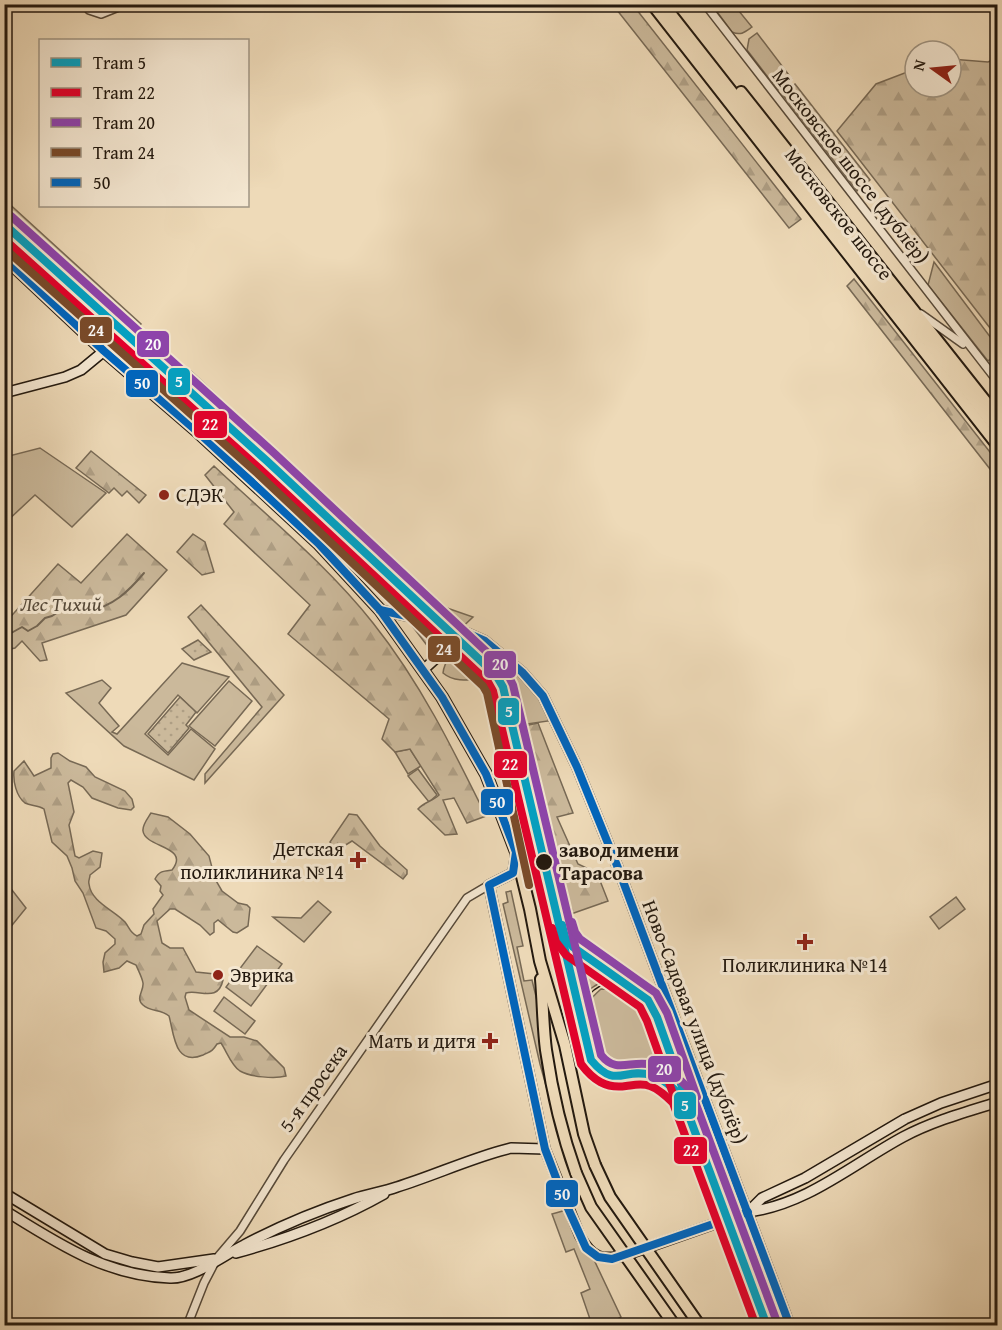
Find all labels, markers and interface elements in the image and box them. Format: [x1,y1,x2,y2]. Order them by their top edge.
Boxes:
legend [39,39,249,207]
north arrow [903,39,963,99]
text: Tram 5 [93,49,146,76]
text: N [906,57,932,73]
street label: Московское шоссе (дублёр) [767,64,935,268]
text: Tram 22 [93,79,155,106]
text: Tram 20 [93,109,155,136]
text: Tram 24 [93,139,155,166]
street label: Московское шоссе [780,143,898,285]
text: 50 [93,169,111,196]
line badge: 24 [79,316,113,344]
text: 24 [88,318,104,342]
line badge: 20 [136,330,170,358]
text: 20 [145,332,161,356]
line badge: 5 [167,367,191,396]
line badge: 50 [125,369,159,398]
text: 5 [175,369,183,393]
text: 50 [134,371,150,395]
line badge: 22 [193,410,228,439]
text: 22 [202,412,218,436]
place label: СДЭК [176,480,224,509]
marker: СДЭК [157,488,171,502]
park label: Лес Тихий [20,589,102,618]
line badge: 24 [427,635,461,663]
text: 24 [436,637,452,661]
line badge: 20 [483,650,517,679]
text: 20 [492,652,508,676]
line badge: 5 [497,697,520,726]
text: 5 [505,699,513,723]
line badge: 22 [493,750,528,779]
text: 22 [502,752,518,776]
line badge: 50 [480,788,514,816]
text: 50 [489,790,505,814]
place label: Детская поликлиника №14 [180,834,344,886]
place label: завод имени Тарасова [559,835,679,887]
marker: Детская поликлиника №14 [349,851,367,869]
marker: завод имени Тарасова [534,852,554,872]
street label: Ново-Садовая улица (дублёр) [635,896,755,1148]
marker: Поликлиника №14 [796,933,814,951]
place label: Поликлиника №14 [722,950,888,979]
place label: Эврика [230,960,294,989]
marker: Эврика [211,968,225,982]
place label: Мать и дитя [368,1026,476,1055]
marker: Мать и дитя [481,1032,499,1050]
street label: 5-я просека [272,1037,354,1138]
line badge: 20 [647,1055,682,1083]
text: 20 [656,1057,672,1081]
line badge: 5 [673,1091,697,1120]
text: 5 [681,1093,689,1117]
line badge: 22 [673,1136,708,1165]
text: 22 [683,1138,699,1162]
line badge: 50 [545,1179,579,1208]
text: 50 [554,1182,570,1206]

